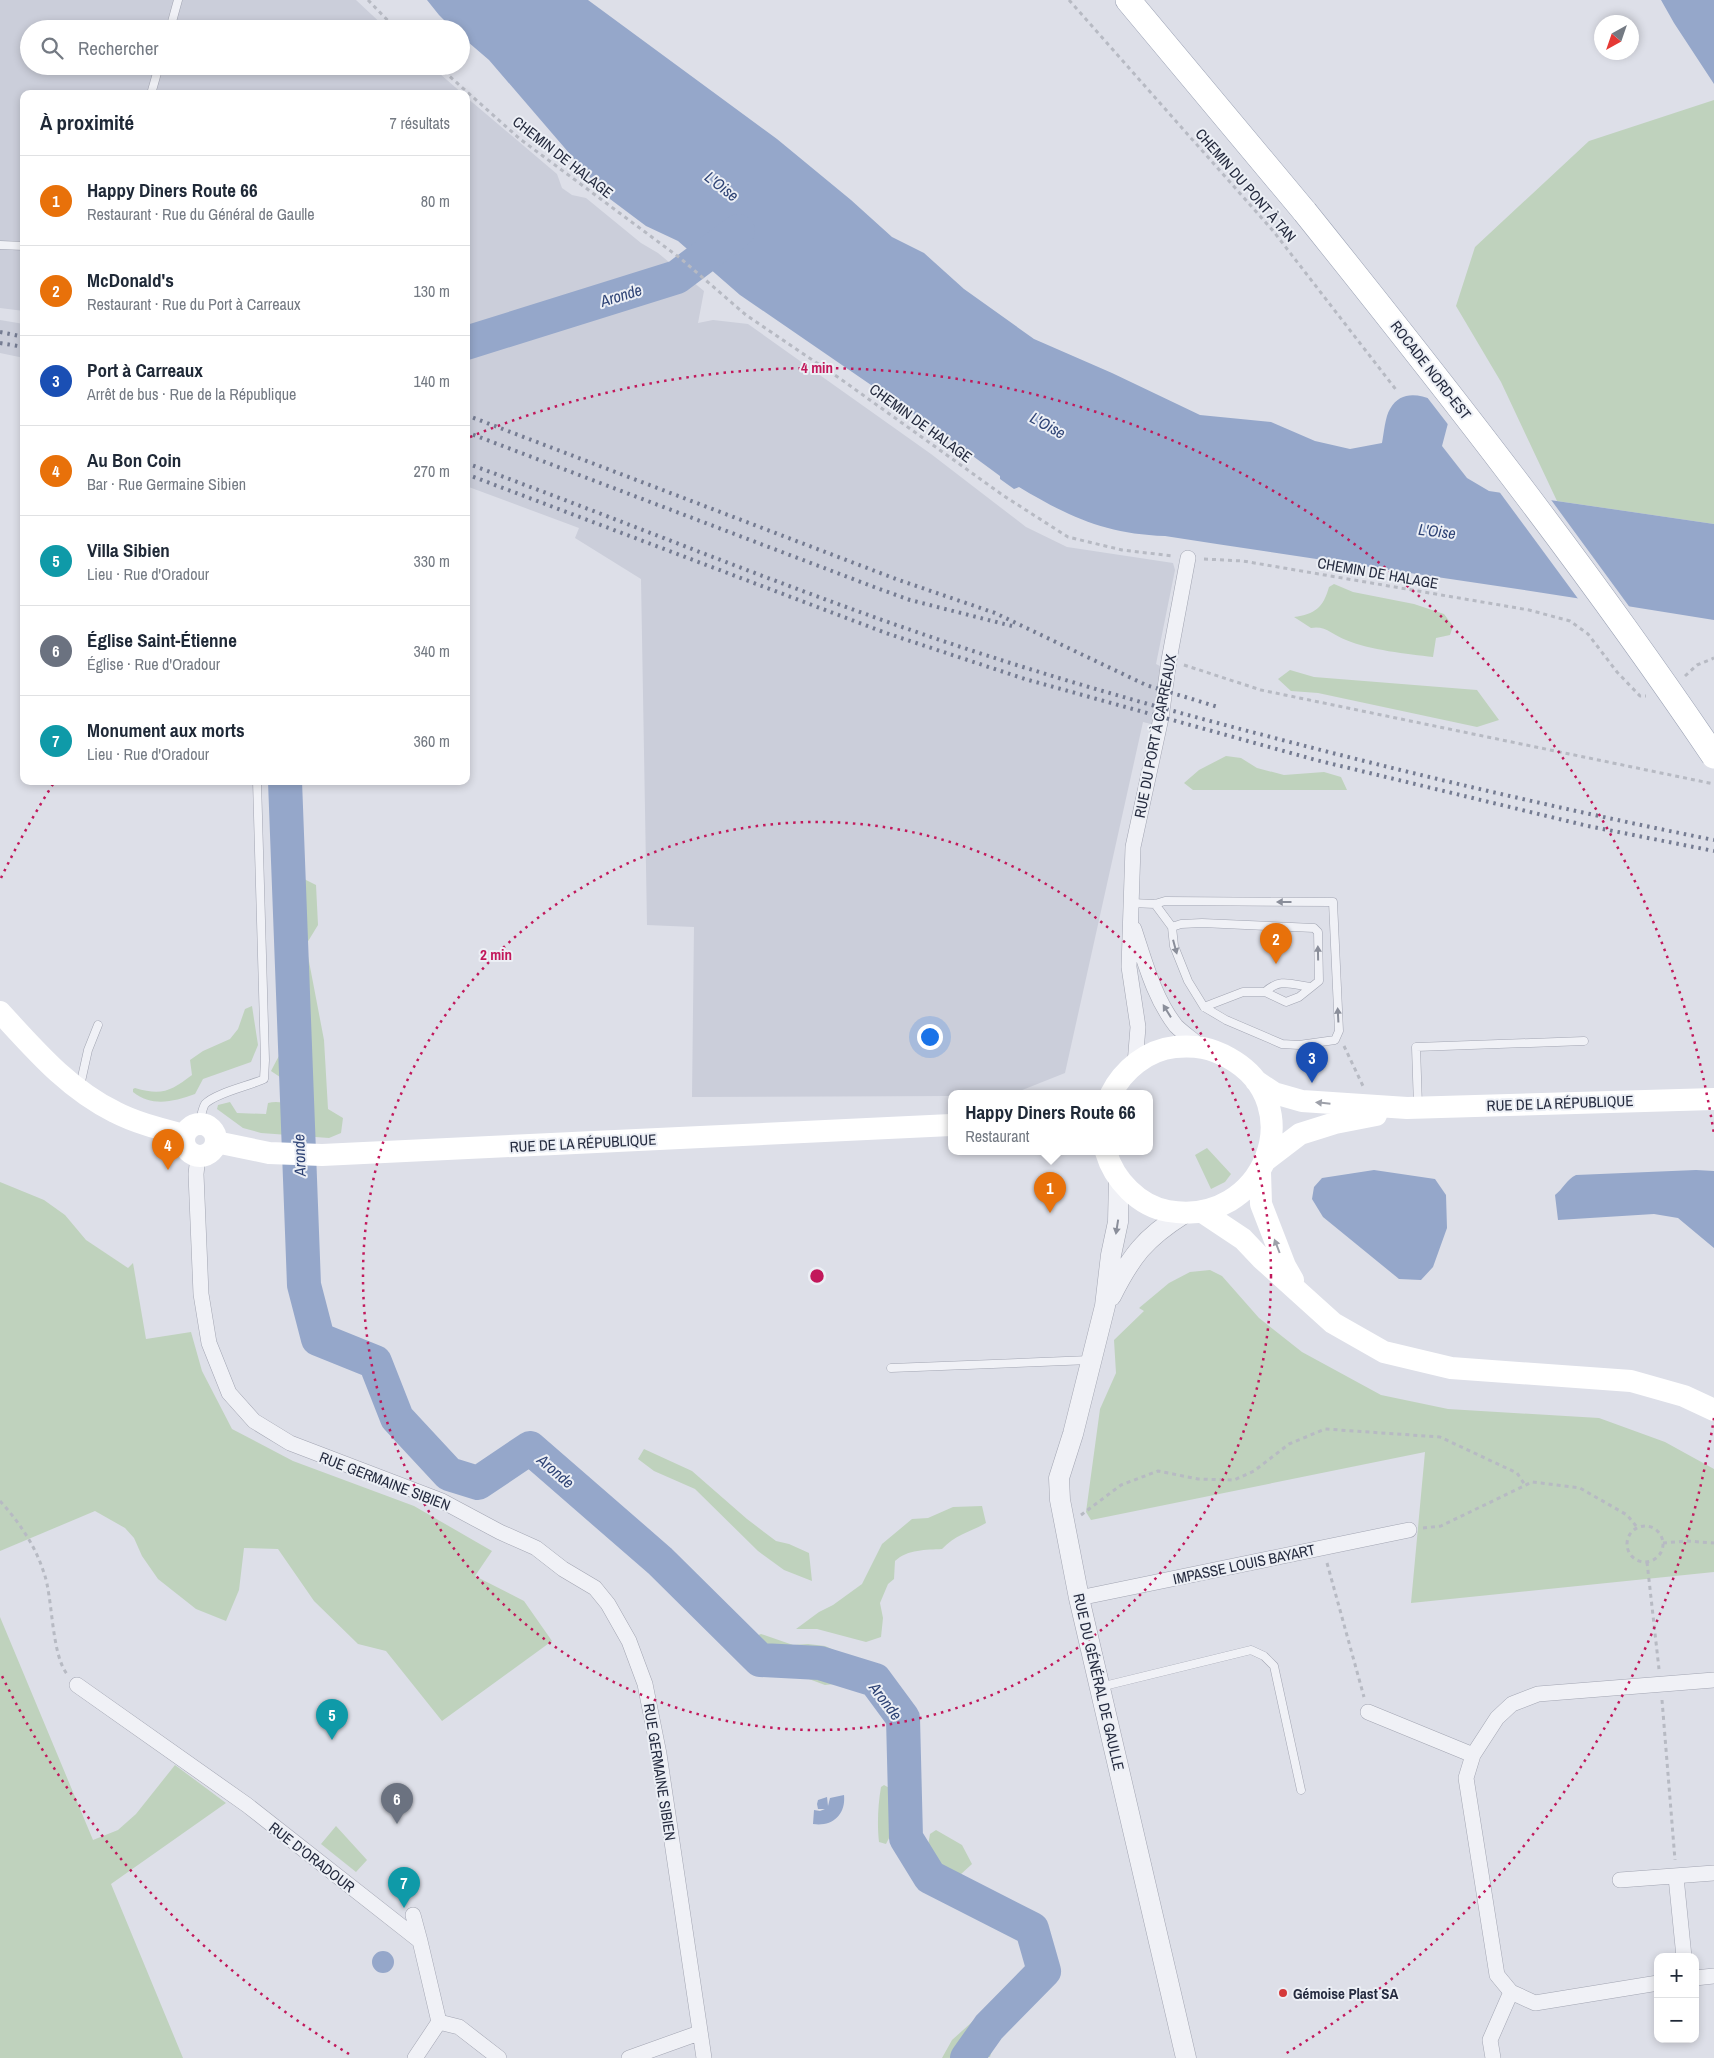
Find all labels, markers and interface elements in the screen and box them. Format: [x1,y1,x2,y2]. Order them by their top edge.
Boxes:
north arrow [1594,15,1639,60]
search box [20,20,470,75]
icon: search [38,34,66,62]
text: Rechercher [78,35,159,61]
text: À proximité [40,108,134,137]
street label: CHEMIN DE HALAGE [508,111,618,203]
text: 7 résultats [389,112,450,134]
street label: CHEMIN DU PONT À TAN [1191,124,1301,246]
water label: L'Oise [700,166,744,206]
text: Happy Diners Route 66 [87,177,258,203]
text: 1 [52,190,60,212]
text: 80 m [421,190,450,212]
text: Restaurant · Rue du Général de Gaulle [87,203,315,225]
text: McDonald's [87,267,174,293]
water label: Aronde [597,278,644,312]
text: 2 [52,280,60,302]
text: 130 m [414,280,450,302]
text: Restaurant · Rue du Port à Carreaux [87,293,301,315]
street label: ROCADE NORD-EST [1386,316,1477,424]
text: Port à Carreaux [87,357,203,383]
text: 4 min [801,357,833,378]
text: 3 [52,370,60,392]
text: 140 m [414,370,450,392]
street label: CHEMIN DE HALAGE [865,379,977,467]
text: Arrêt de bus · Rue de la République [87,383,296,405]
water label: L'Oise [1026,406,1070,444]
text: Au Bon Coin [87,447,181,473]
text: 4 [52,460,60,482]
text: 270 m [414,460,450,482]
text: Bar · Rue Germaine Sibien [87,473,246,495]
water label: L'Oise [1417,518,1457,544]
text: Villa Sibien [87,537,170,563]
text: 5 [52,550,60,572]
text: 330 m [414,550,450,572]
street label: CHEMIN DE HALAGE [1316,552,1440,594]
text: Lieu · Rue d'Oradour [87,563,209,585]
text: Église Saint-Étienne [87,627,237,653]
text: 6 [52,640,60,662]
text: 340 m [414,640,450,662]
street label: RUE DU PORT À CARREAUX [1129,652,1181,820]
text: Église · Rue d'Oradour [87,653,220,675]
text: Monument aux morts [87,717,245,743]
text: 7 [52,730,60,752]
text: 360 m [414,730,450,752]
text: Lieu · Rue d'Oradour [87,743,209,765]
one-way arrow [1276,898,1292,906]
pin: 2 [1260,923,1292,964]
one-way arrow [1172,939,1180,954]
text: 2 min [480,944,512,965]
one-way arrow [1314,945,1322,961]
one-way arrow [1162,1005,1171,1018]
one-way arrow [1334,1007,1342,1023]
your location [917,1024,943,1050]
pin: 3 [1296,1042,1328,1083]
popup [948,1090,1153,1155]
street label: RUE DE LA RÉPUBLIQUE [1486,1090,1634,1116]
text: Happy Diners Route 66 [965,1099,1136,1125]
one-way arrow [1315,1099,1331,1107]
text: Restaurant [965,1125,1029,1147]
pin: 4 [152,1129,184,1170]
street label: RUE DE LA RÉPUBLIQUE [509,1129,657,1157]
water label: Aronde [287,1133,311,1178]
pin: 1 [1034,1172,1066,1213]
one-way arrow [1113,1219,1121,1235]
one-way arrow [1273,1238,1281,1253]
centre of rings [808,1267,826,1285]
street label: RUE GERMAINE SIBIEN [316,1446,454,1516]
water label: Aronde [532,1448,579,1493]
street label: IMPASSE LOUIS BAYART [1171,1539,1317,1589]
street label: RUE DU GÉNÉRAL DE GAULLE [1068,1591,1130,1773]
water label: Aronde [864,1677,908,1725]
pin: 5 [316,1699,348,1740]
street label: RUE GERMAINE SIBIEN [639,1702,681,1842]
pin: 6 [381,1783,413,1824]
street label: RUE D'ORADOUR [265,1817,359,1897]
pin: 7 [388,1867,420,1908]
map controls [1654,1953,1699,2043]
button: + [1654,1953,1699,1998]
place label: Gémoise Plast SA [1293,1983,1398,2004]
marker: Gémoise Plast SA [1277,1987,1289,1999]
button: − [1654,1998,1699,2043]

